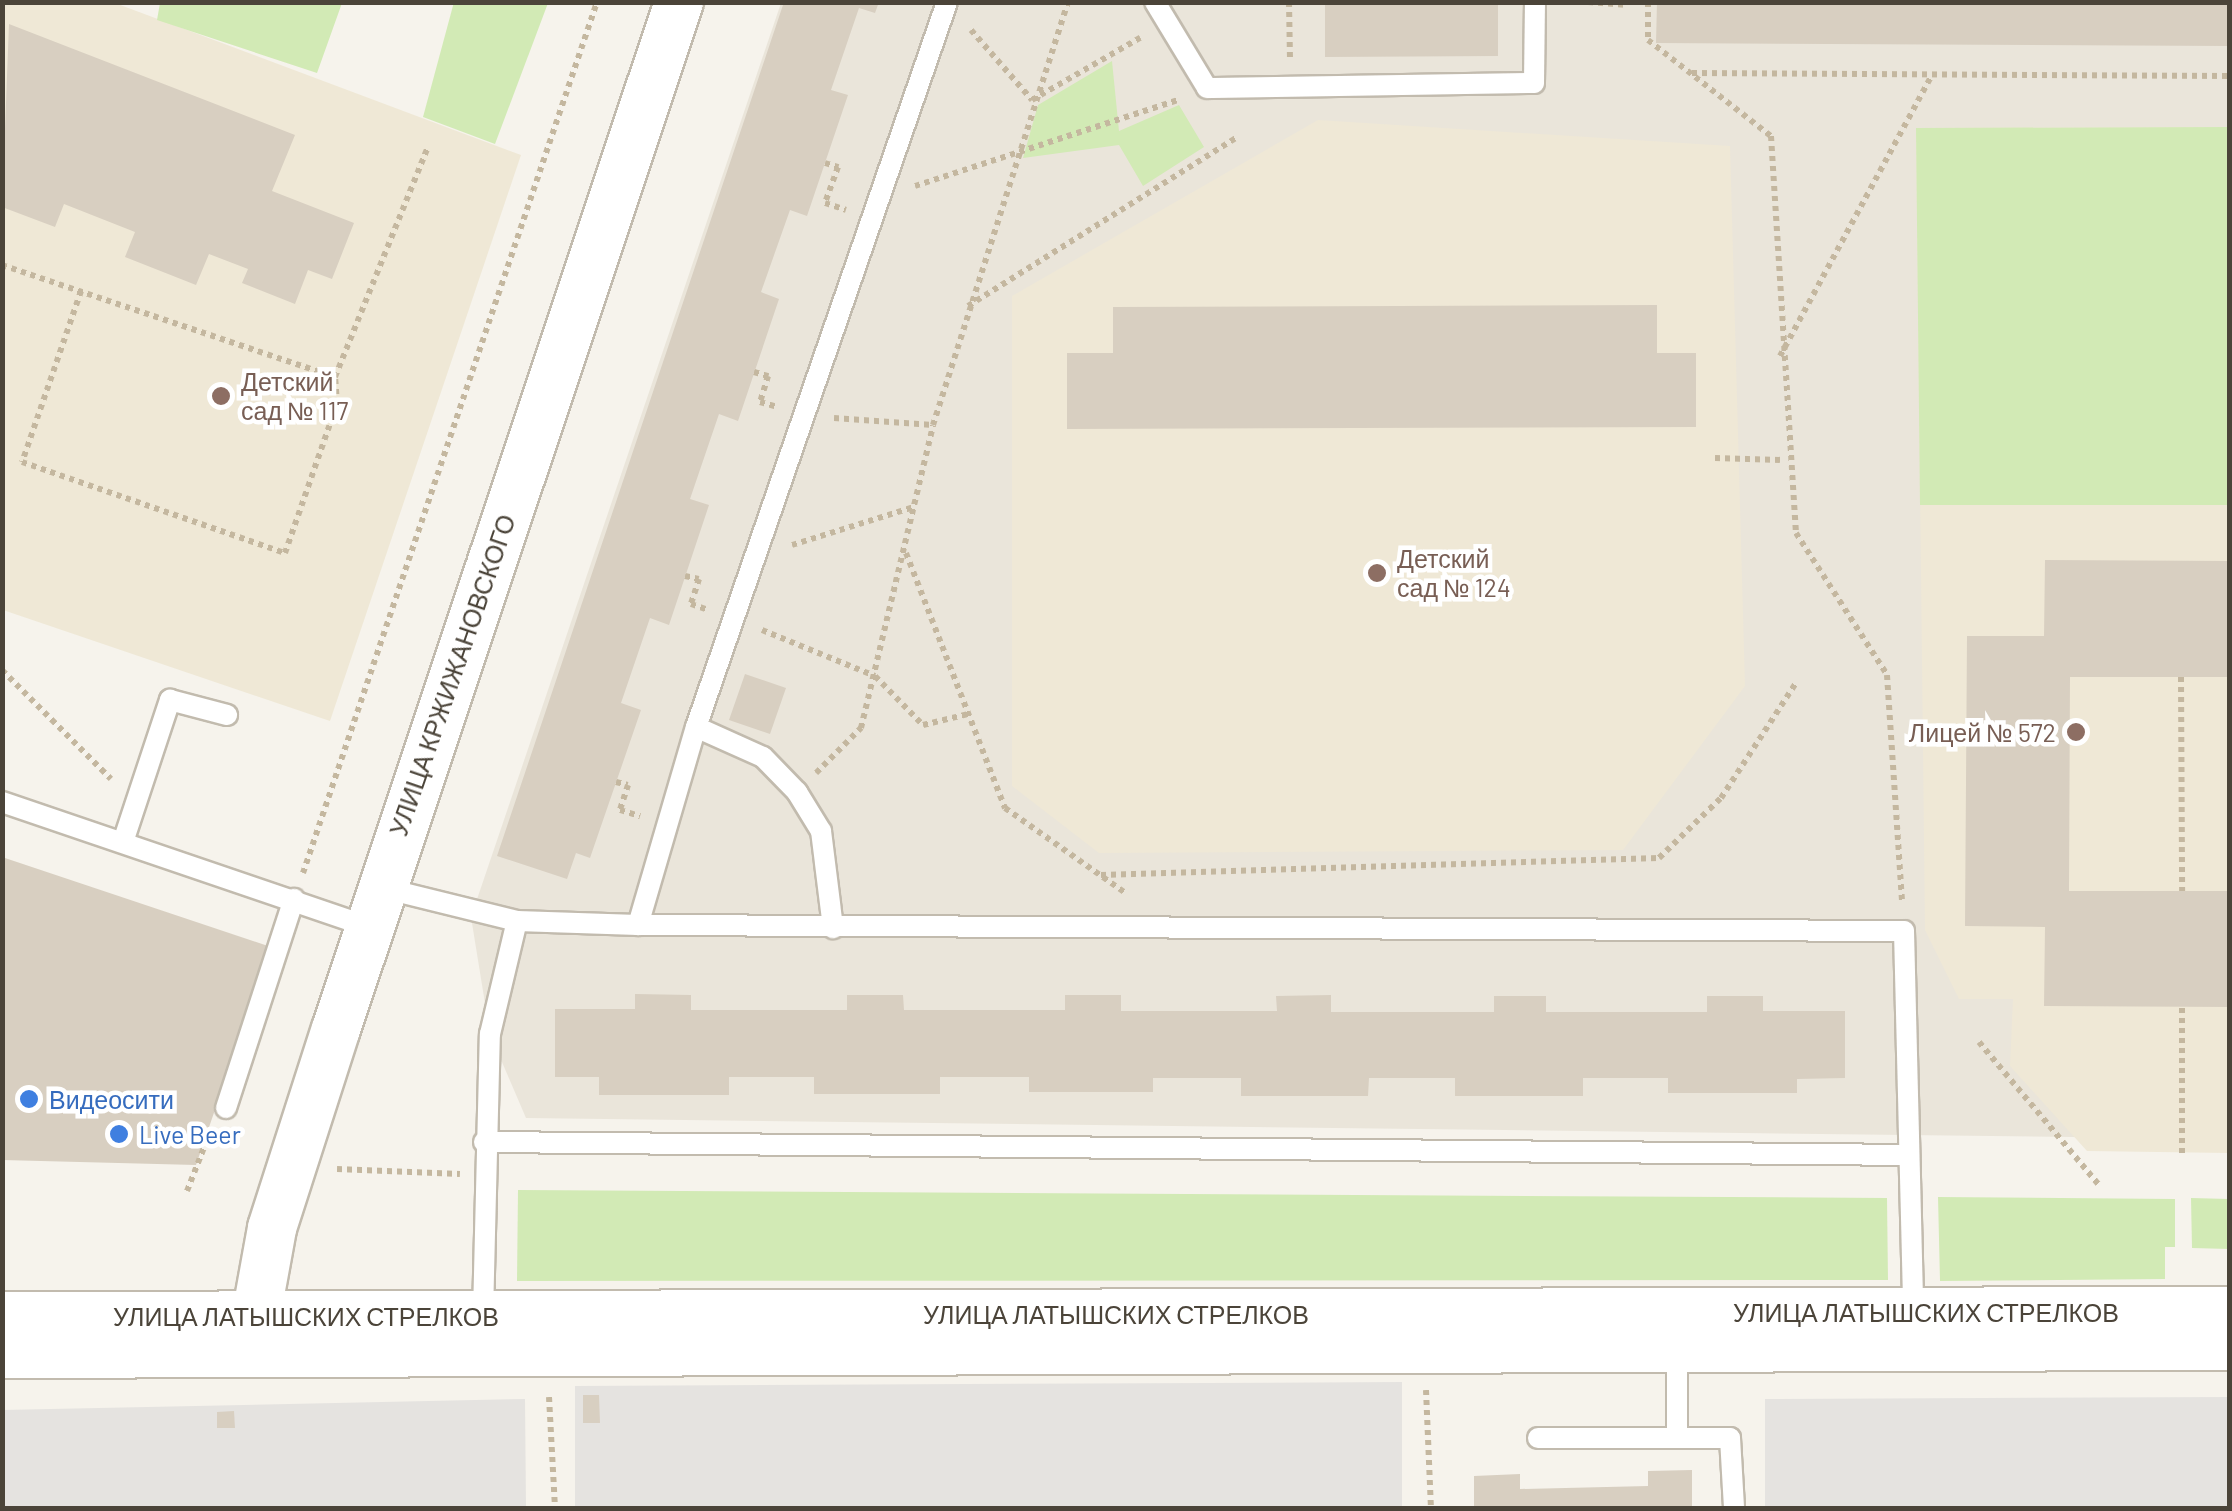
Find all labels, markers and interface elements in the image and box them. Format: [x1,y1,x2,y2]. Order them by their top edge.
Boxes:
place label: Детский сад № 117 [241,367,348,426]
marker: Детский сад № 117 [210,385,232,407]
street label: УЛИЦА КРЖИЖАНОВСКОГО [383,510,521,840]
place label: Детский сад № 124 [1397,544,1511,603]
marker: Детский сад № 124 [1366,562,1388,584]
place label: Лицей № 572 [1909,717,2056,747]
marker: Лицей № 572 [2065,721,2087,743]
place label: Видеосити [49,1084,174,1114]
marker: Видеосити [18,1088,40,1110]
place label: Live Beer [139,1119,241,1149]
marker: Live Beer [108,1123,130,1145]
street label: УЛИЦА ЛАТЫШСКИХ СТРЕЛКОВ [1733,1297,2119,1327]
street label: УЛИЦА ЛАТЫШСКИХ СТРЕЛКОВ [923,1299,1309,1329]
street label: УЛИЦА ЛАТЫШСКИХ СТРЕЛКОВ [113,1301,499,1331]

